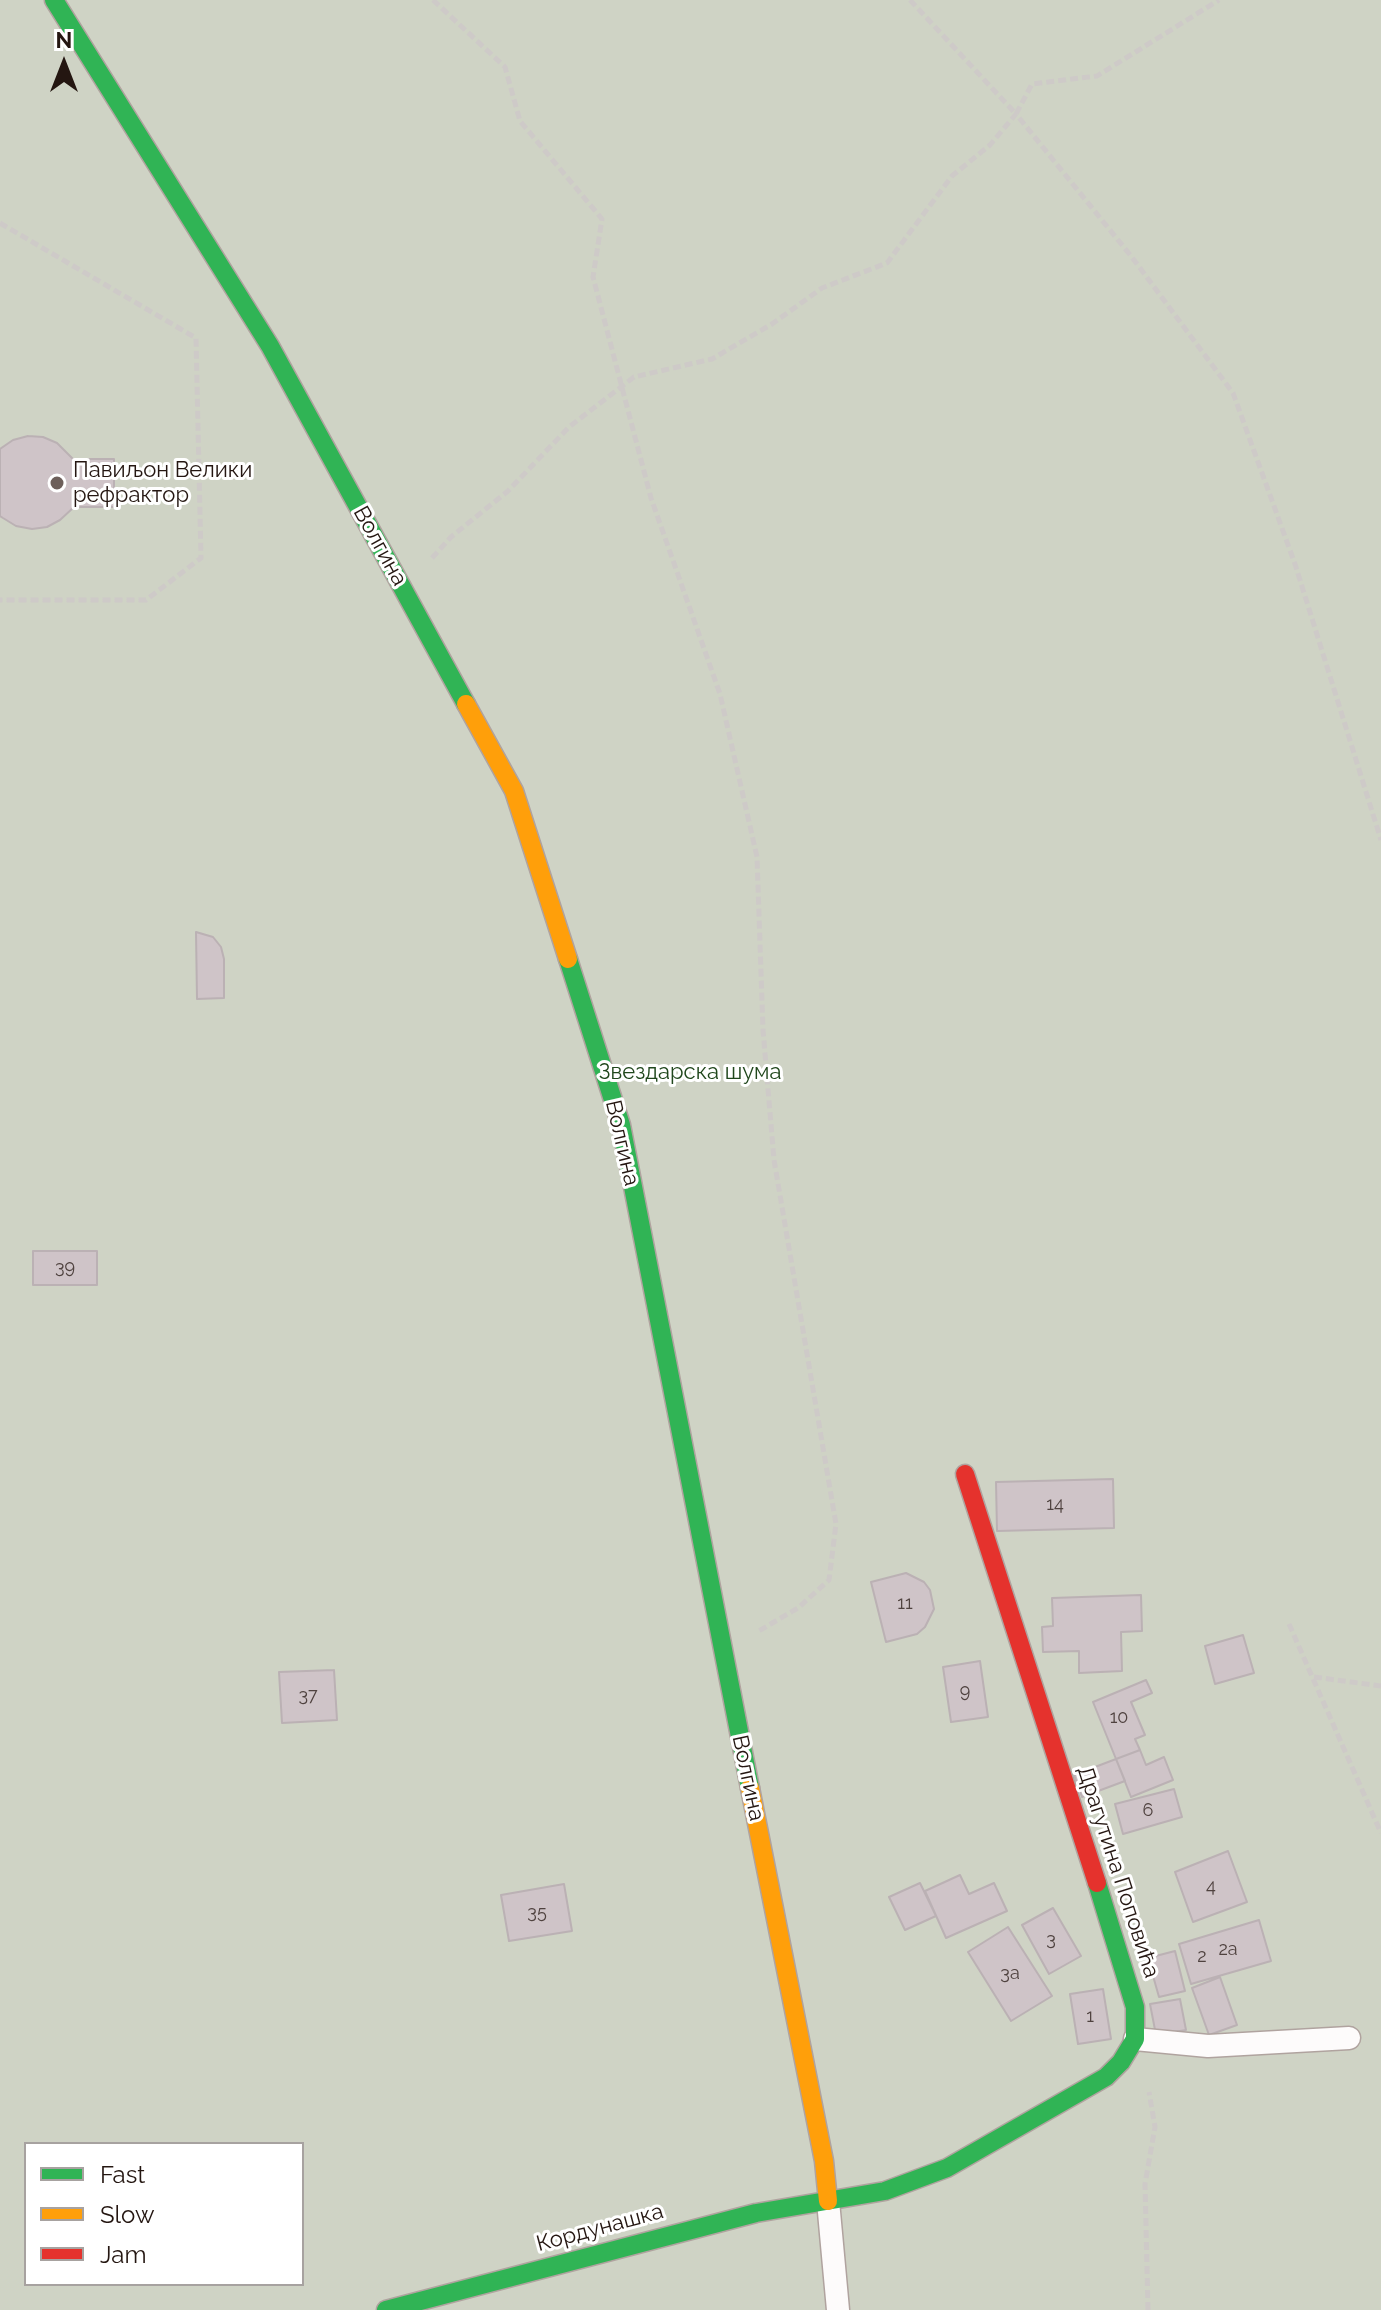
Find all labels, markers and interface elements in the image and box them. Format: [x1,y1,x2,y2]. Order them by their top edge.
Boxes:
north arrow [24,24,104,104]
text: N [56,27,72,53]
place label: Павиљон Велики рефрактор [73,457,252,508]
marker: Павиљон Велики рефрактор [48,474,66,492]
street label: Волгина [347,502,413,590]
park label: Звездарска шума [598,1059,782,1085]
street label: Волгина [599,1098,645,1188]
house number: 39 [55,1257,75,1279]
house number: 14 [1046,1494,1064,1516]
house number: 11 [897,1593,913,1615]
house number: 9 [960,1681,970,1703]
house number: 37 [298,1685,318,1707]
house number: 10 [1110,1707,1128,1729]
street label: Волгина [726,1733,770,1823]
street label: Драгутина Поповића [1071,1763,1165,1981]
house number: 6 [1143,1800,1153,1822]
house number: 4 [1206,1876,1216,1898]
house number: 35 [527,1902,547,1924]
house number: 3 [1046,1929,1056,1951]
house number: 2a [1218,1939,1238,1961]
house number: 2 [1197,1946,1207,1968]
house number: 3a [1000,1963,1020,1985]
house number: 1 [1086,2006,1094,2028]
legend [24,2142,304,2286]
text: Fast [100,2160,145,2189]
street label: Кордунашка [534,2198,666,2258]
text: Slow [100,2200,154,2229]
text: Jam [100,2240,146,2269]

